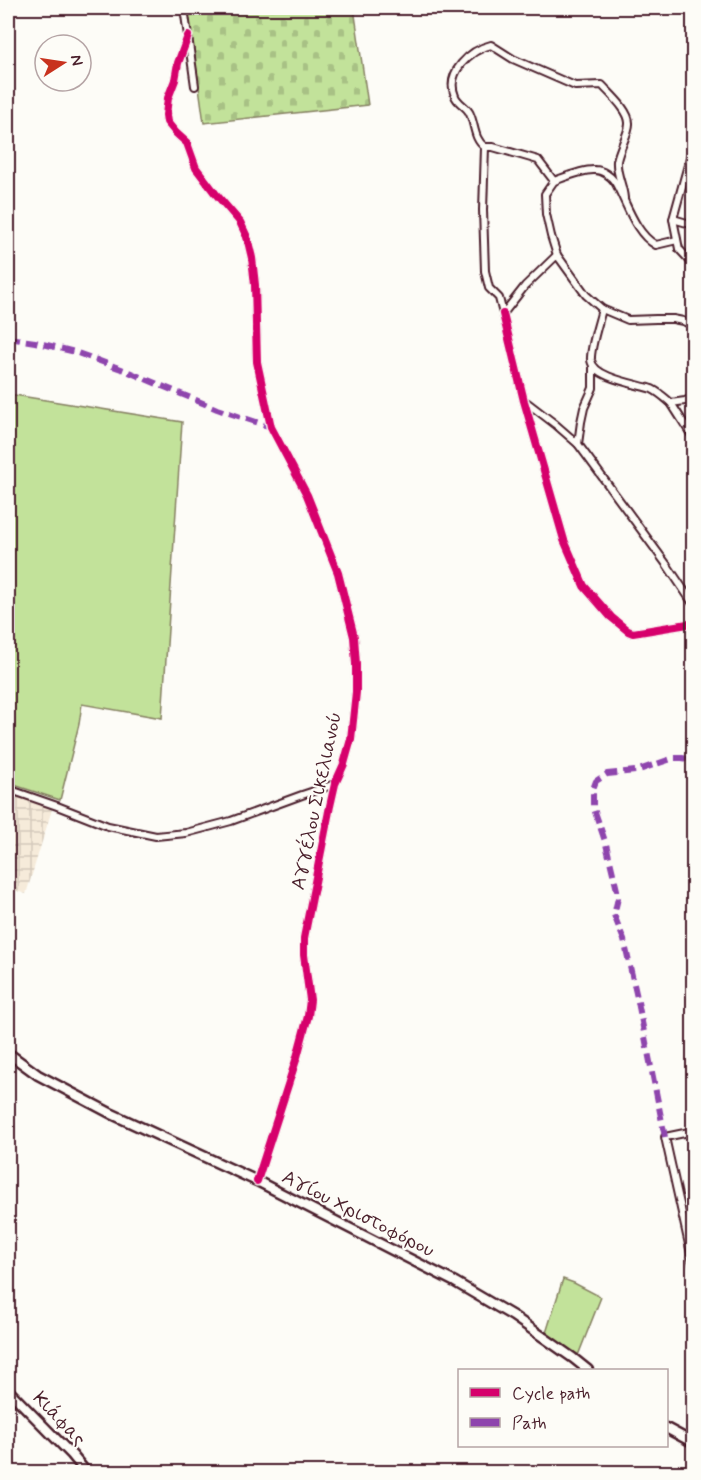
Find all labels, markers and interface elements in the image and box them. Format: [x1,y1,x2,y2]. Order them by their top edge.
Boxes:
north arrow [33,33,93,93]
text: N [65,53,88,68]
street label: Αγγέλου Σικελιανού [285,710,349,892]
street label: Αγίου Χριστοφόρου [277,1164,439,1264]
legend [458,1369,668,1447]
text: Cycle path [512,1382,590,1406]
street label: Κιάφας [26,1386,92,1452]
text: Path [512,1412,547,1436]

